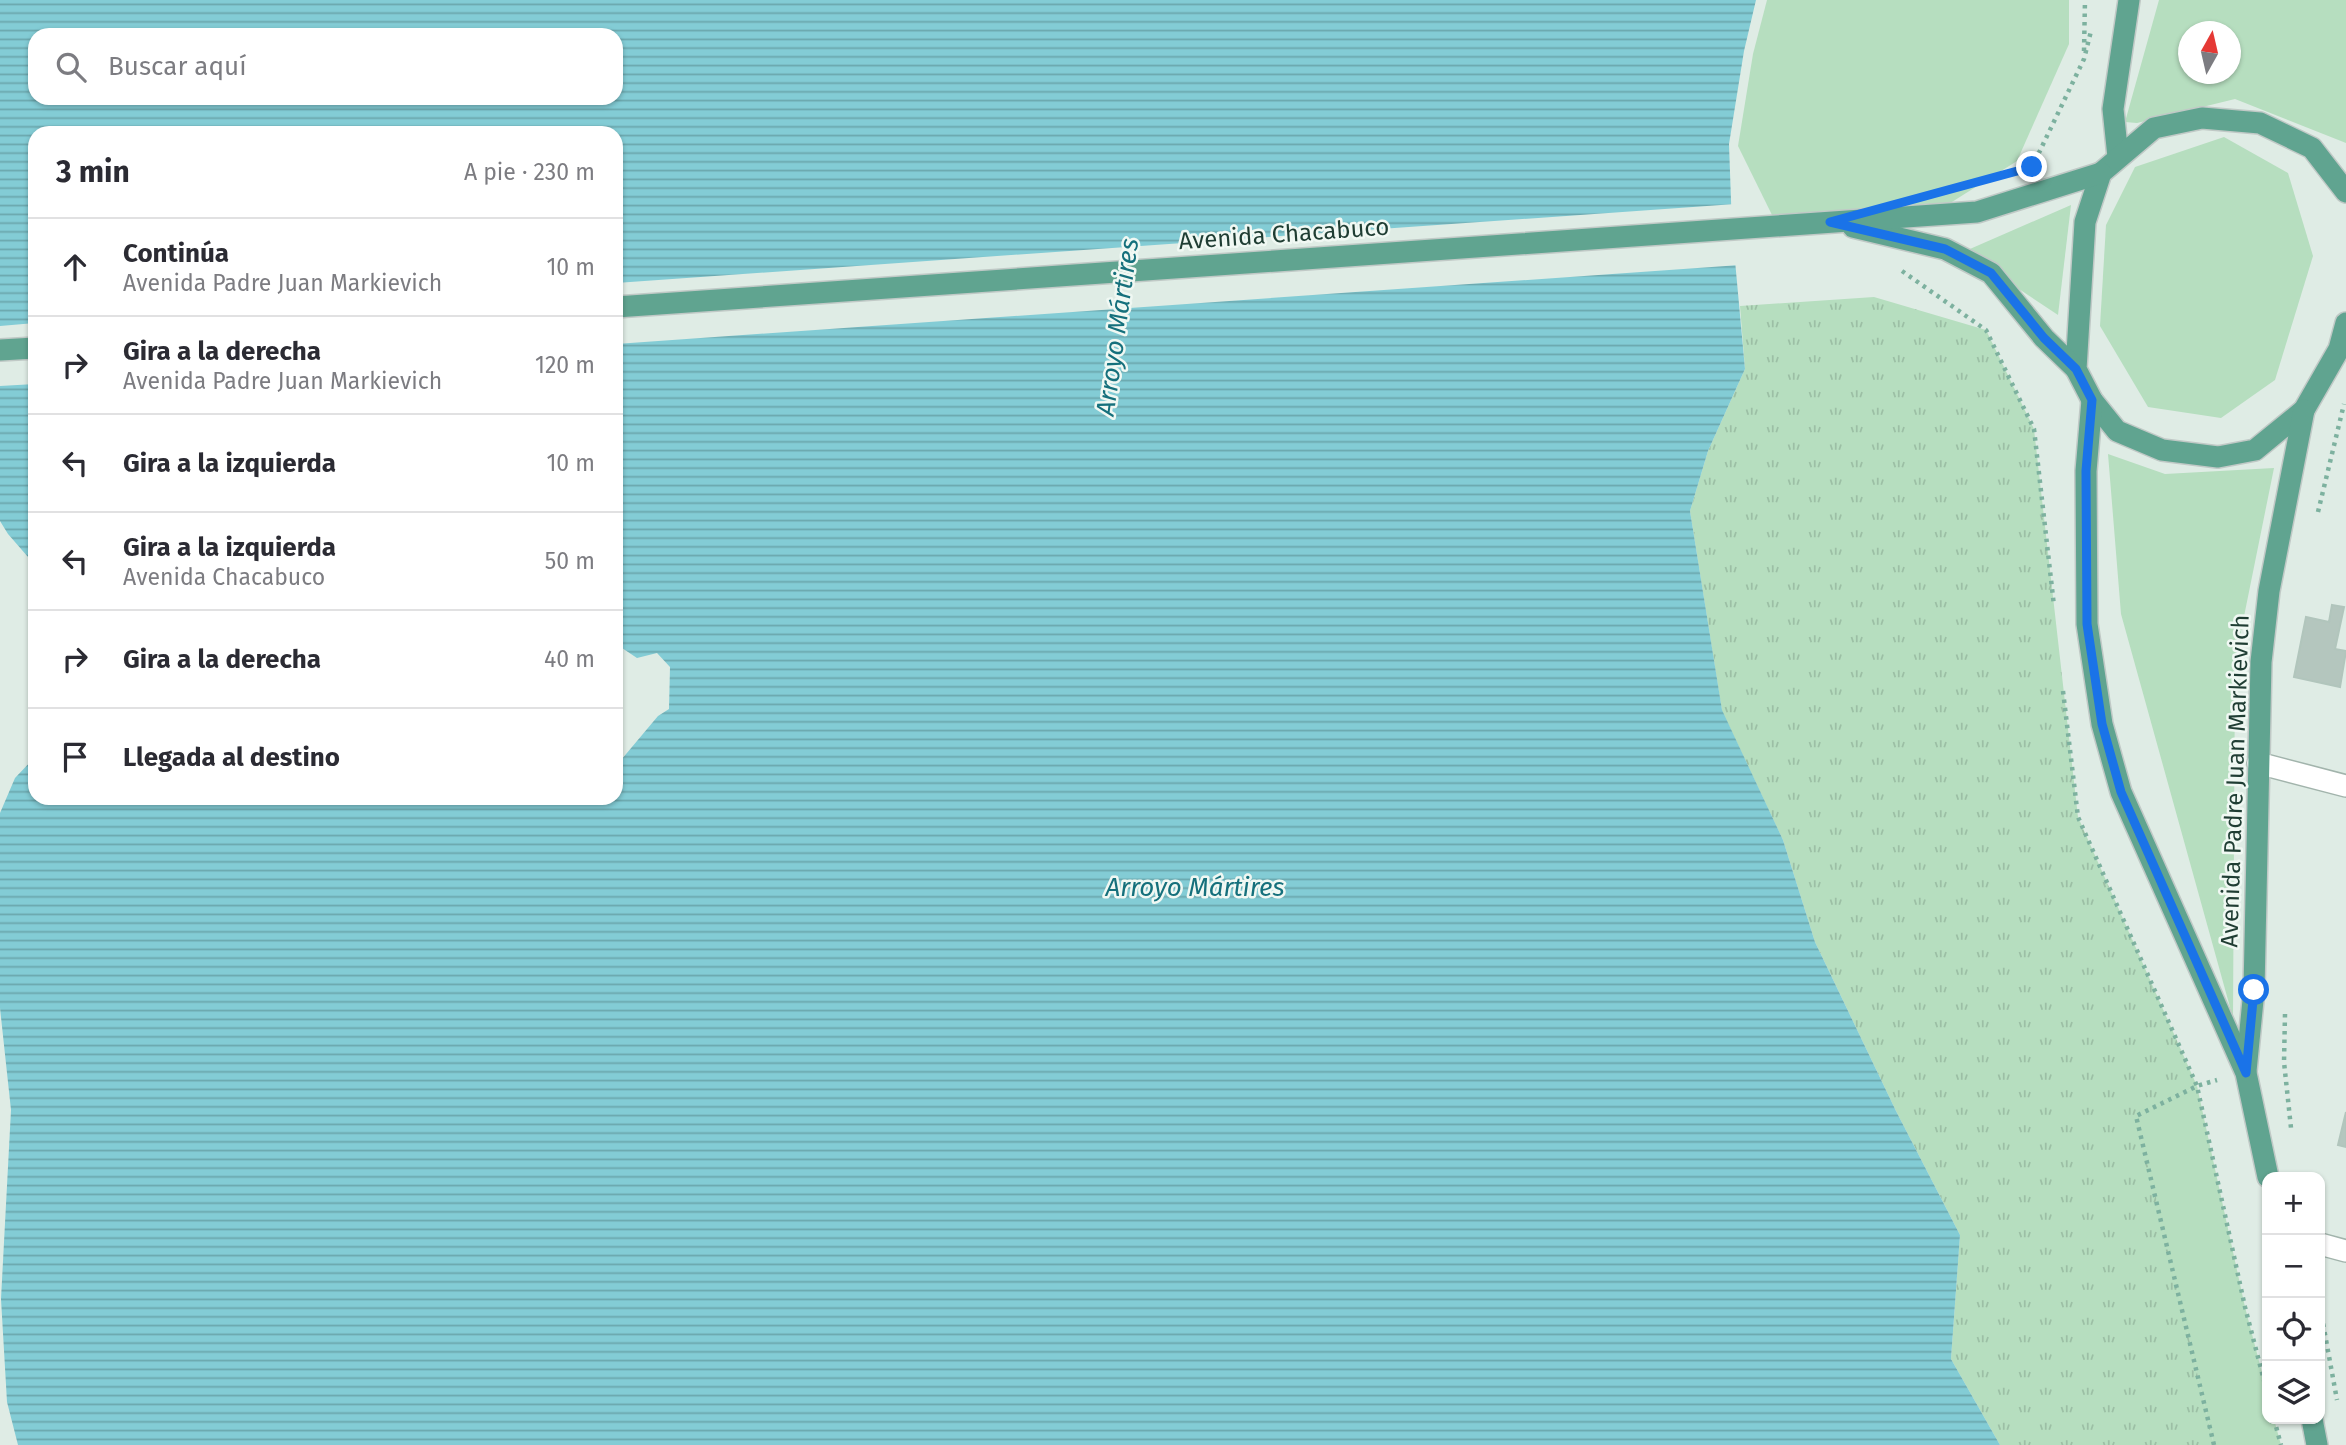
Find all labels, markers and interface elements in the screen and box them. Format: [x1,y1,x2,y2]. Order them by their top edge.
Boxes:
north arrow [2178,21,2241,84]
search box [28,28,623,105]
icon: search [52,48,90,86]
text: Buscar aquí [108,51,246,82]
route end [2016,151,2047,182]
text: 3 min [56,154,130,190]
text: A pie · 230 m [464,158,595,186]
street label: Avenida Chacabuco [1178,213,1390,255]
water label: Arroyo Mártires [1090,236,1145,419]
text: Continúa [123,238,229,269]
icon: ahead [56,248,94,286]
text: 10 m [546,253,595,281]
text: Avenida Padre Juan Markievich [123,269,442,297]
text: Gira a la derecha [123,336,321,367]
icon: right [56,346,94,384]
text: 120 m [535,351,595,379]
text: Avenida Padre Juan Markievich [123,367,442,395]
icon: left [56,444,94,482]
text: Gira a la izquierda [123,448,336,479]
text: 10 m [546,449,595,477]
text: Gira a la izquierda [123,532,336,563]
icon: left [56,542,94,580]
text: 50 m [545,547,595,575]
text: Avenida Chacabuco [123,563,325,591]
street label: Avenida Padre Juan Markievich [2215,614,2255,948]
icon: right [56,640,94,678]
text: Gira a la derecha [123,644,321,675]
text: 40 m [544,645,595,673]
icon: arrive [56,738,94,776]
text: Llegada al destino [123,742,340,773]
water label: Arroyo Mártires [1105,872,1284,903]
route start [2238,974,2269,1005]
map controls [2262,1172,2325,1424]
button: + [2262,1172,2325,1235]
button: − [2262,1235,2325,1298]
button: locate [2262,1298,2325,1361]
button: layers [2262,1361,2325,1424]

